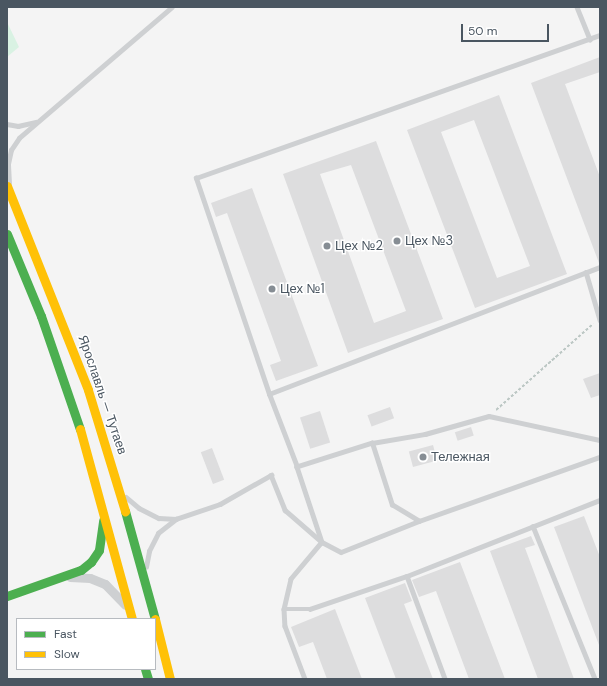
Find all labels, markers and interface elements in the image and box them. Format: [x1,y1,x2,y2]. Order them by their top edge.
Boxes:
scale bar [463,16,551,42]
text: 50 m [468,23,497,39]
place label: Цех №3 [405,233,453,249]
marker: Цех №3 [392,236,402,246]
place label: Цех №2 [335,238,383,254]
marker: Цех №2 [322,241,332,251]
place label: Цех №1 [280,281,325,297]
marker: Цех №1 [267,284,277,294]
street label: Ярославль — Тутаев [74,333,130,457]
place label: Тележная [431,449,490,465]
marker: Тележная [418,452,428,462]
legend [16,618,156,670]
text: Fast [54,626,77,642]
text: Slow [54,646,80,662]

